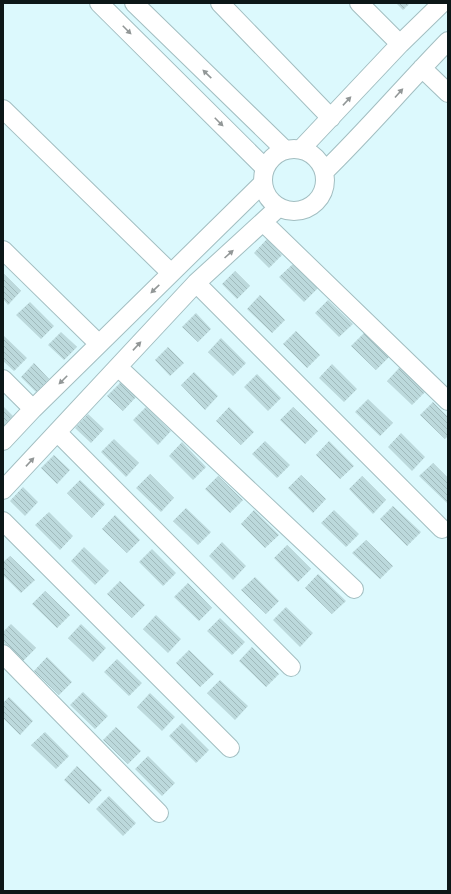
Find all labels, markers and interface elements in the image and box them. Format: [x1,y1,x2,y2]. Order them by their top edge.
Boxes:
one-way arrow [122,26,132,35]
one-way arrow [202,69,212,79]
one-way arrow [395,88,404,98]
one-way arrow [343,96,352,106]
one-way arrow [214,117,224,127]
one-way arrow [223,249,234,258]
one-way arrow [150,284,160,294]
one-way arrow [133,341,142,351]
one-way arrow [58,375,67,385]
one-way arrow [25,456,34,467]

